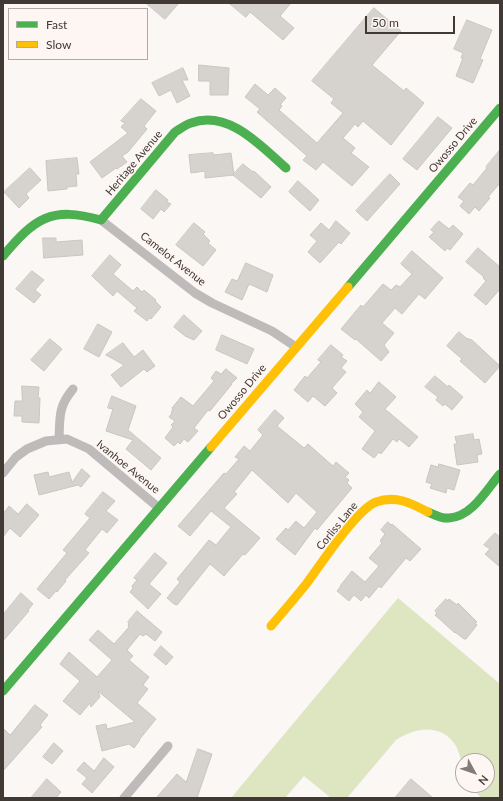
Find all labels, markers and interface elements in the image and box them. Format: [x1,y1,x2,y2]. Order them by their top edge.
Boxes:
legend [8,8,148,60]
scale bar [367,8,457,34]
text: 50 m [372,15,399,30]
text: Fast [46,17,67,32]
text: Slow [46,37,71,52]
street label: Owosso Drive [426,115,480,175]
street label: Heritage Avenue [103,128,165,198]
street label: Camelot Avenue [138,229,208,289]
street label: Owosso Drive [215,362,269,422]
street label: Ivanhoe Avenue [94,437,162,497]
street label: Corliss Lane [314,499,360,553]
north arrow [455,753,495,793]
text: N [476,773,492,788]

